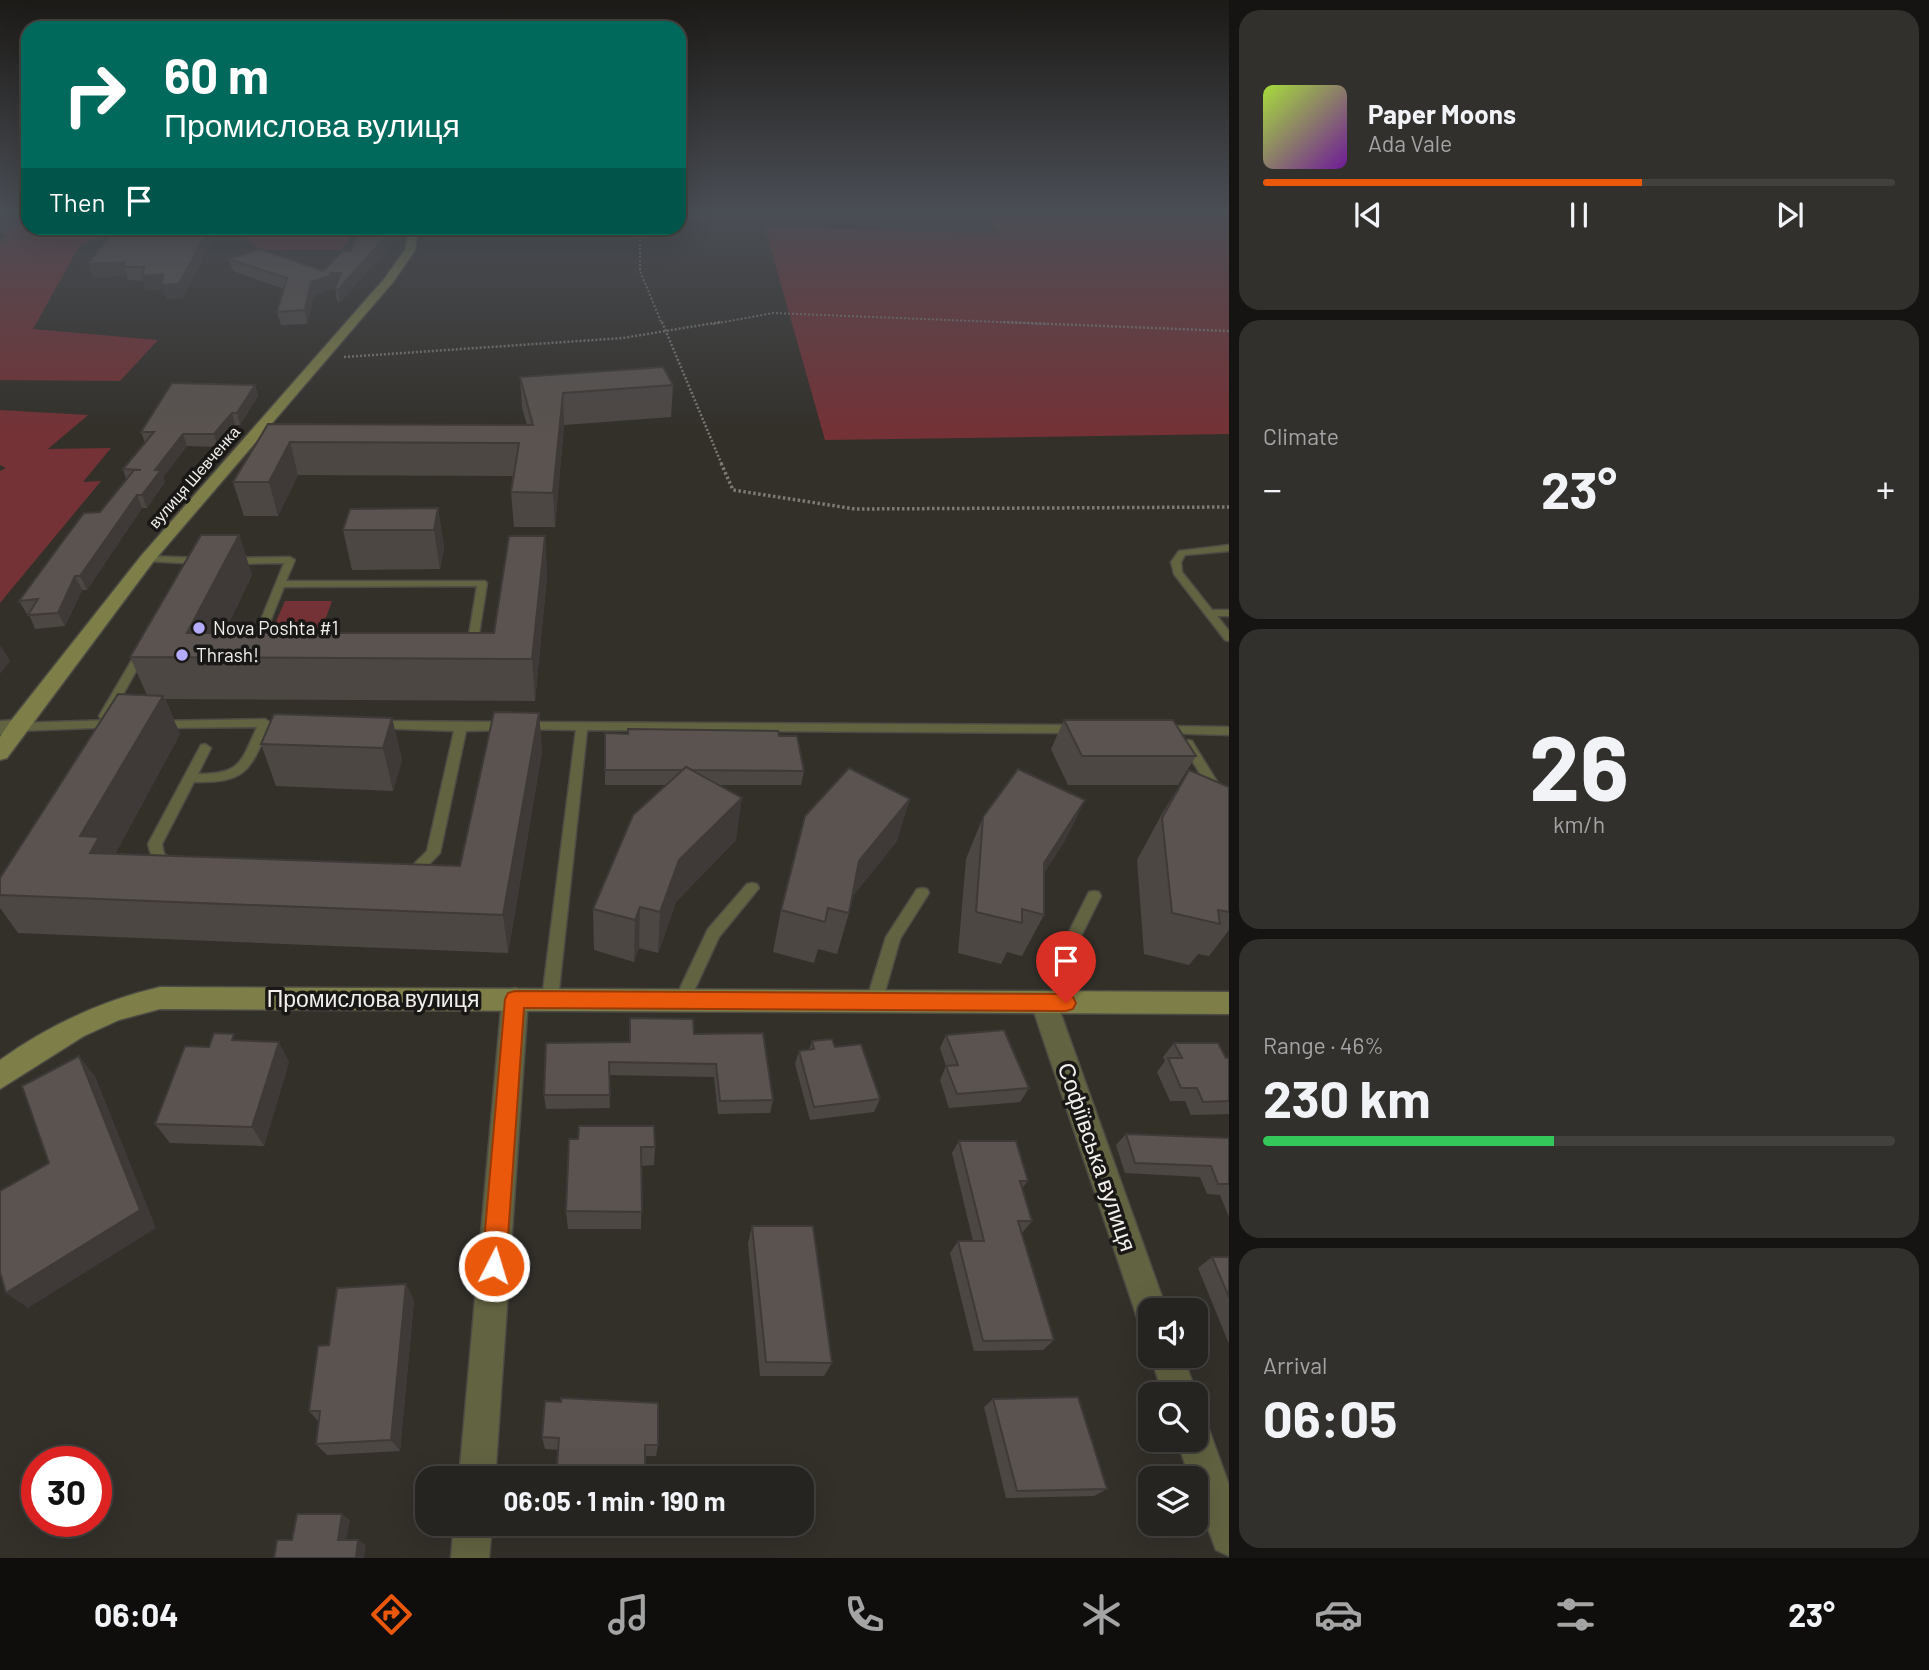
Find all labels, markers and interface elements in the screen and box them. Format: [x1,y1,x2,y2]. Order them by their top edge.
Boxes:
text: 60 m [164,45,269,104]
icon: right [49,49,140,140]
text: Paper Moons [1368,98,1516,129]
text: Промислова вулиця [164,105,460,143]
text: Ada Vale [1368,129,1452,157]
icon: arrive [120,182,158,220]
text: Then [49,186,106,217]
icon: previous [1349,196,1387,234]
icon: pause [1560,196,1598,234]
icon: next [1771,196,1809,234]
street label: вулиця Шевченка [144,422,243,531]
text: Climate [1263,422,1339,450]
text: 23° [1541,457,1617,519]
text: − [1263,465,1282,511]
text: + [1876,465,1895,511]
place label: Nova Poshta #1 [213,616,338,639]
marker: Nova Poshta #1 [191,620,207,636]
place label: Thrash! [196,643,259,666]
marker: Thrash! [174,647,190,663]
text: 26 [1529,710,1629,819]
text: km/h [1553,810,1605,838]
pin [1036,931,1096,1003]
icon: arrive [1047,942,1085,980]
street label: Промислова вулиця [267,984,479,1012]
text: Range · 46% [1263,1031,1384,1059]
street label: Софіївська вулиця [1053,1059,1143,1255]
text: 230 km [1263,1066,1431,1128]
position arrow [457,1229,531,1303]
map controls [1138,1298,1208,1536]
button: sound [1138,1298,1208,1368]
text: Arrival [1263,1351,1327,1379]
button: search [1138,1382,1208,1452]
text: 06:05 [1263,1386,1397,1448]
speed limit sign: 30 [21,1446,112,1537]
button: layers [1138,1466,1208,1536]
text: 06:05 · 1 min · 190 m [504,1485,725,1516]
icon: directions [367,1590,416,1639]
icon: music [604,1590,653,1639]
icon: phone [840,1590,889,1639]
icon: climate [1077,1590,1126,1639]
icon: car [1314,1590,1363,1639]
icon: filters [1551,1590,1600,1639]
text: 06:04 [94,1595,179,1633]
text: 23° [1788,1595,1835,1633]

